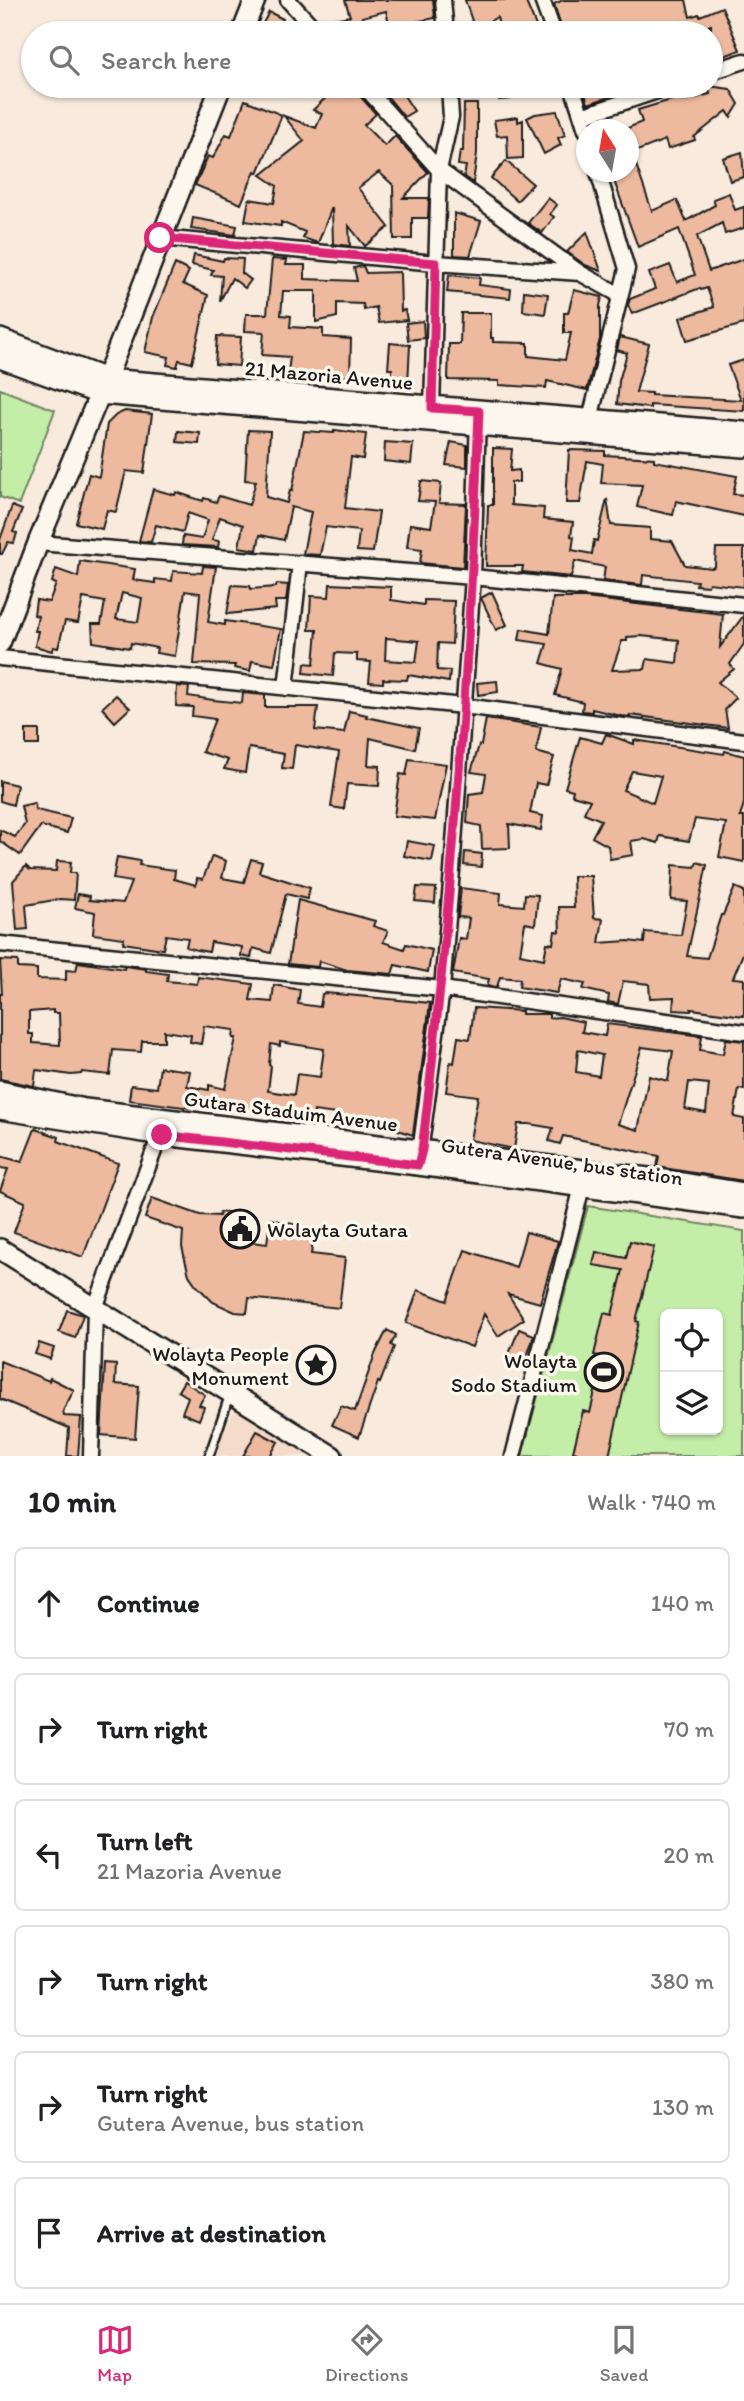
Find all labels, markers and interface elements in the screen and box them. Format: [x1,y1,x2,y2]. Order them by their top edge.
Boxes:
search box [21,21,723,98]
icon: search [45,41,83,79]
text: Search here [101,44,231,76]
north arrow [576,119,639,182]
route start [144,222,175,253]
street label: 21 Mazoria Avenue [244,355,414,395]
street label: Gutara Staduim Avenue [183,1085,399,1137]
route end [146,1119,177,1150]
street label: Gutera Avenue, bus station [439,1132,685,1190]
public building icon: Wolayta Gutara [219,1208,261,1250]
place label: Wolayta Gutara [267,1217,408,1242]
map controls [660,1309,723,1435]
button: locate [660,1309,723,1372]
place label: Wolayta People Monument [152,1341,289,1390]
place icon: Wolayta People Monument [295,1344,337,1386]
place label: Wolayta Sodo Stadium [451,1348,577,1397]
sports icon: Wolayta Sodo Stadium [583,1351,625,1393]
button: layers [660,1372,723,1435]
text: 10 min [28,1483,116,1520]
text: Walk · 740 m [587,1488,716,1516]
icon: ahead [30,1584,68,1622]
text: Continue [97,1587,200,1619]
text: 140 m [651,1589,714,1617]
icon: right [30,1710,68,1748]
text: Turn right [97,1713,208,1745]
text: 70 m [664,1715,714,1743]
text: Turn left [97,1825,193,1857]
icon: left [30,1836,68,1874]
text: 20 m [663,1841,714,1869]
text: 21 Mazoria Avenue [97,1857,282,1885]
icon: right [30,1962,68,2000]
text: Turn right [97,1965,208,1997]
text: 380 m [650,1967,714,1995]
text: Turn right [97,2077,208,2109]
icon: right [30,2088,68,2126]
text: 130 m [652,2093,714,2121]
text: Gutera Avenue, bus station [97,2109,364,2137]
icon: arrive [30,2214,68,2252]
text: Arrive at destination [97,2217,326,2249]
tab: Map [96,2321,134,2386]
tab: Directions [325,2321,409,2386]
tab: Saved [600,2321,648,2386]

